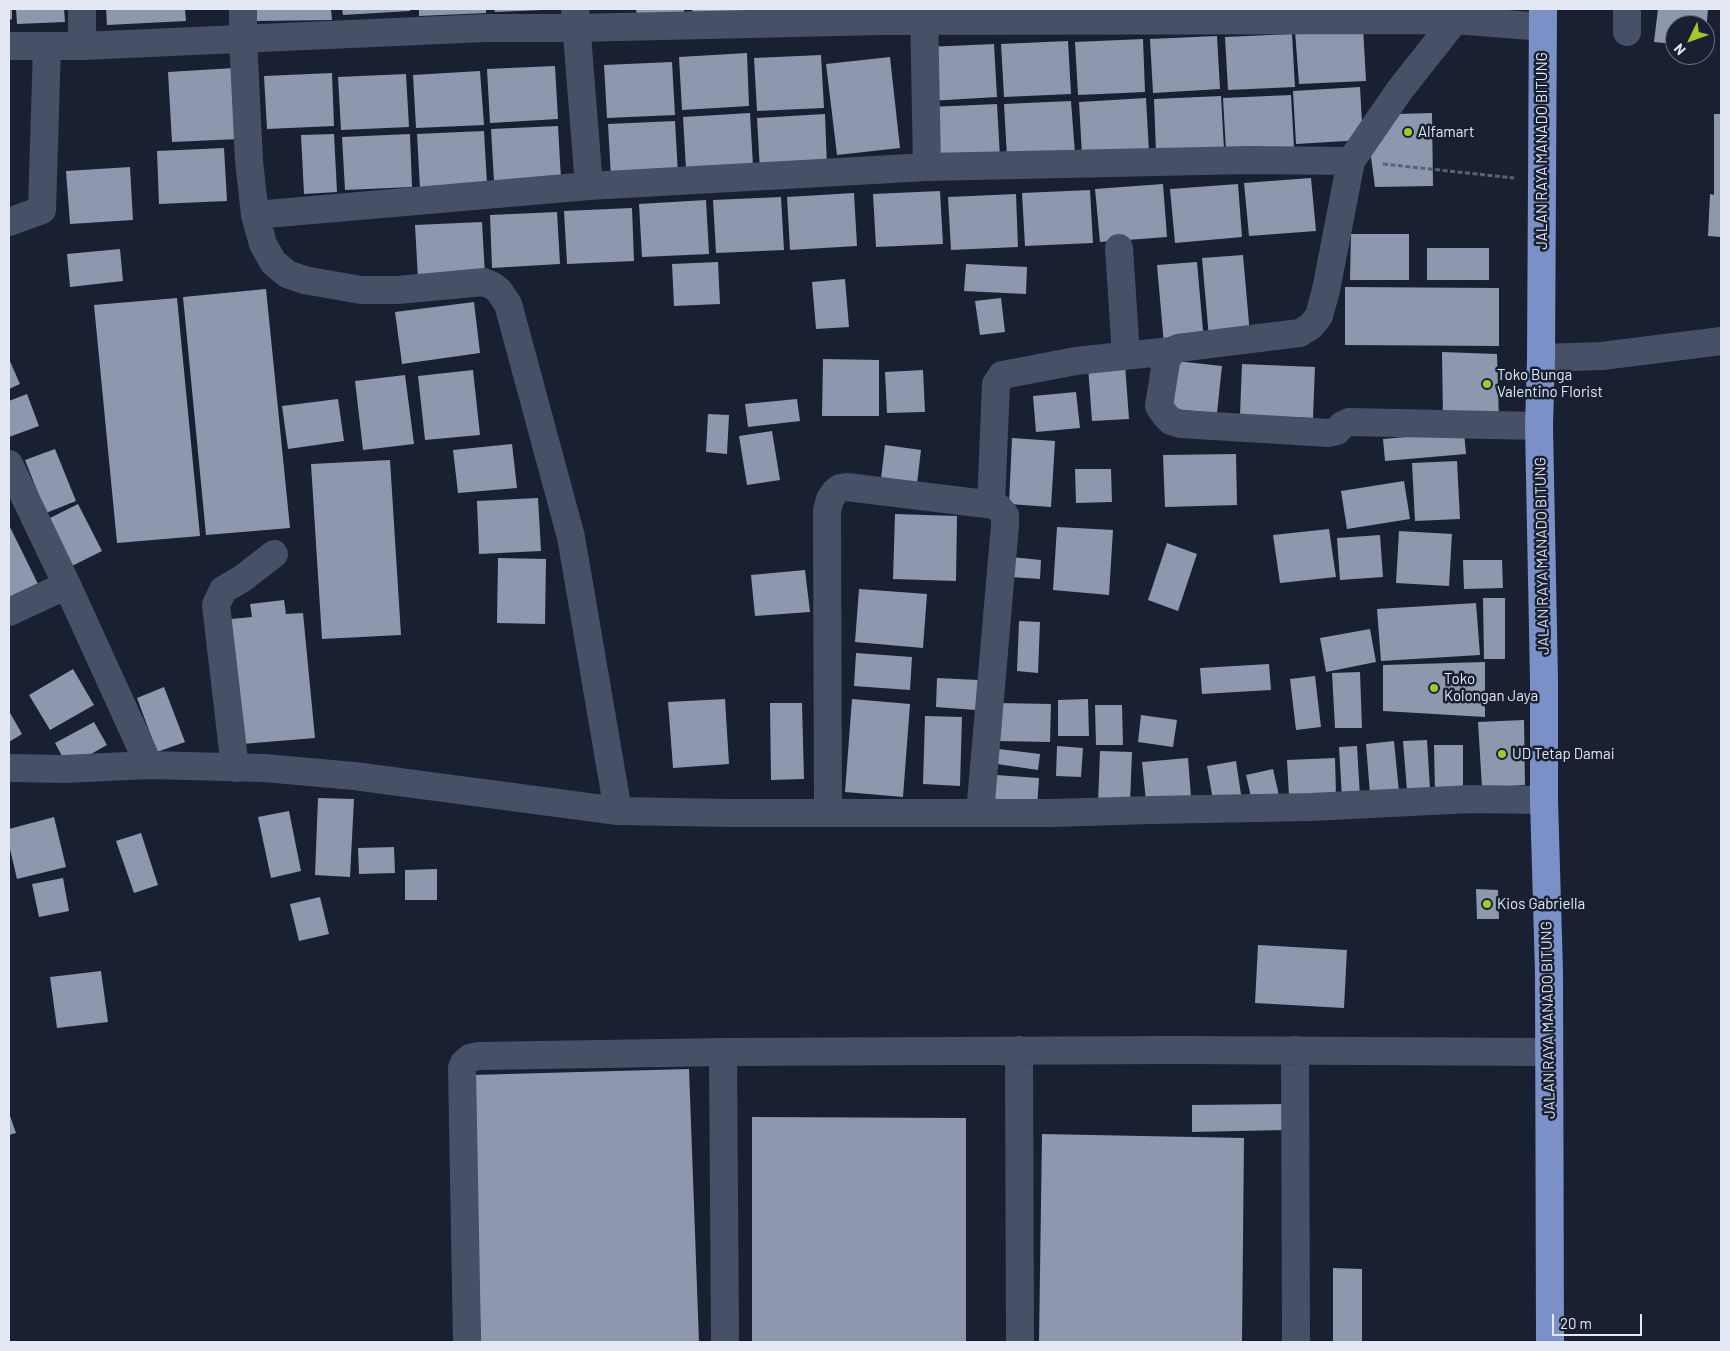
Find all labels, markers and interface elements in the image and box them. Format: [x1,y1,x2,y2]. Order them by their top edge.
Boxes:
north arrow [1665,15,1715,65]
text: N [1670,41,1689,59]
street label: JALAN RAYA MANADO BITUNG [1533,52,1551,250]
place label: Alfamart [1418,123,1474,141]
marker: Alfamart [1402,126,1414,138]
place label: Toko Bunga Valentino Florist [1497,366,1603,401]
marker: Toko Bunga Valentino Florist [1481,378,1493,390]
street label: JALAN RAYA MANADO BITUNG [1531,457,1553,655]
place label: Toko Kolongan Jaya [1444,670,1538,705]
marker: Toko Kolongan Jaya [1428,682,1440,694]
place label: UD Tetap Damai [1512,745,1615,763]
marker: UD Tetap Damai [1496,748,1508,760]
place label: Kios Gabriella [1497,895,1585,913]
marker: Kios Gabriella [1481,898,1493,910]
street label: JALAN RAYA MANADO BITUNG [1537,921,1559,1119]
scale bar [1555,1304,1645,1336]
text: 20 m [1560,1314,1592,1332]

